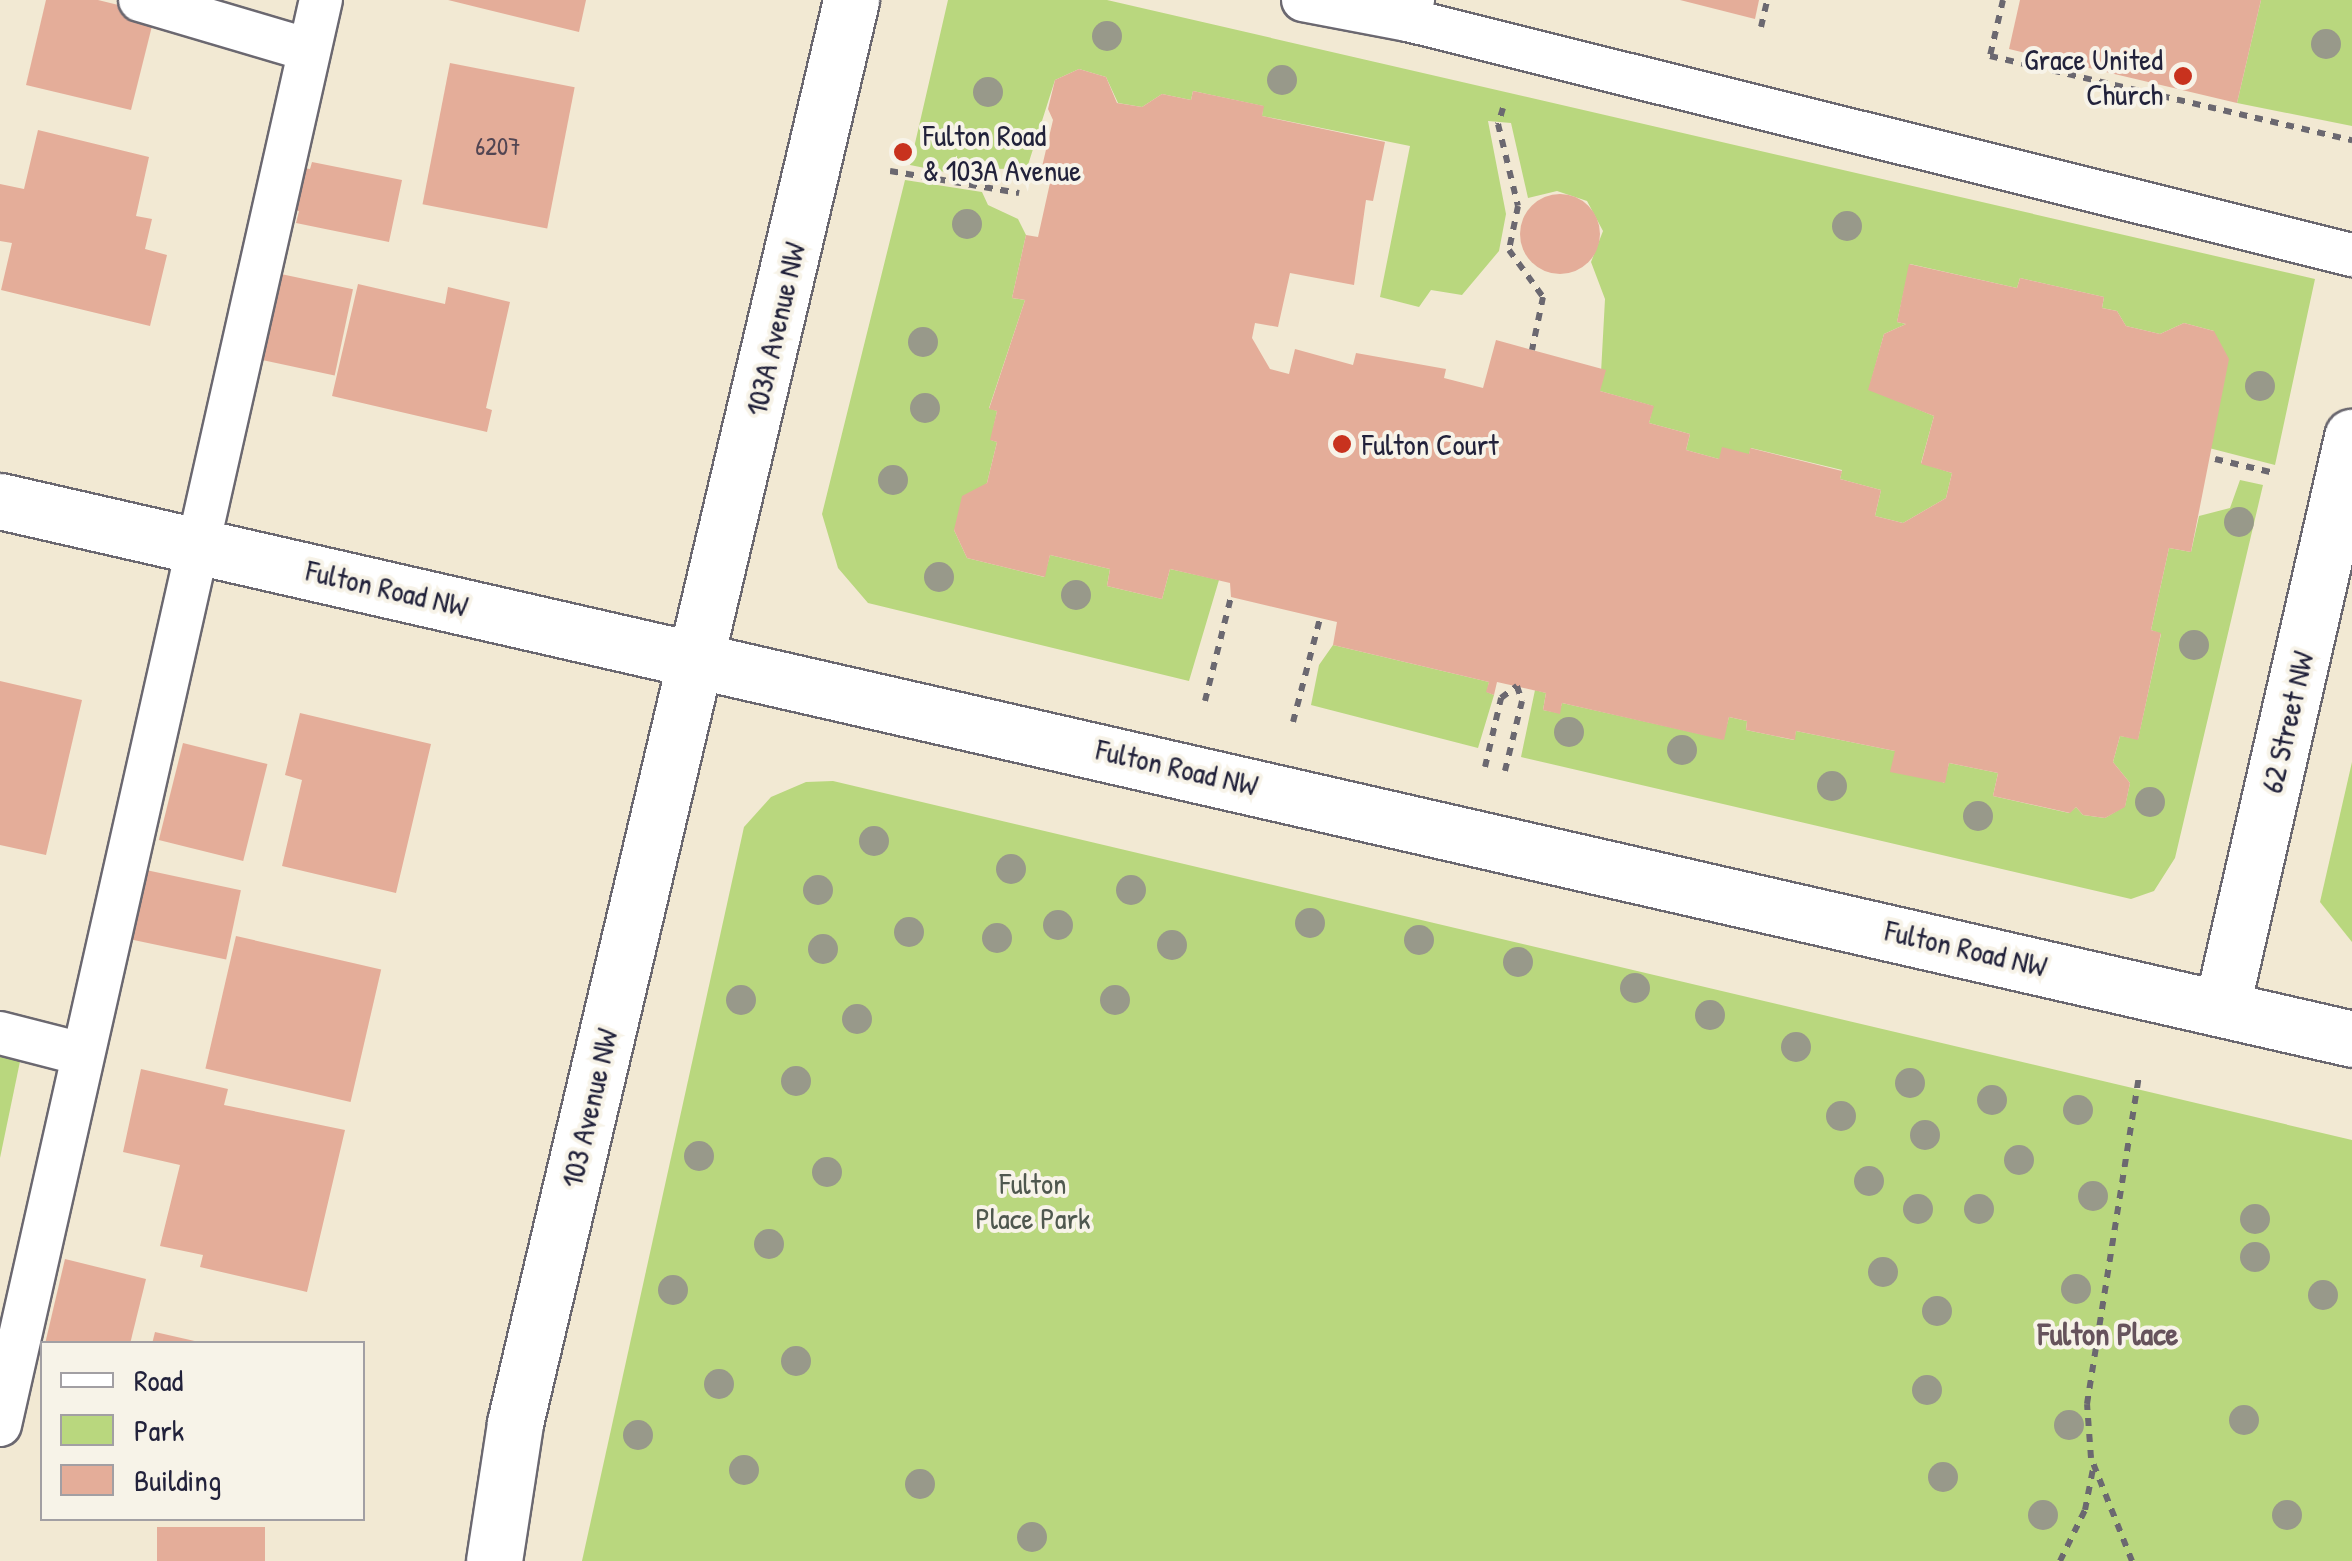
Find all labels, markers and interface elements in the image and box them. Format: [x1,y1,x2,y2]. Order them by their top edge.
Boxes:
place label: Grace United Church [2024,41,2163,112]
marker: Grace United Church [2172,65,2194,87]
place label: Fulton Road & 103A Avenue [923,117,1081,188]
house number: 6207 [475,131,521,161]
marker: Fulton Road & 103A Avenue [892,141,914,163]
street label: 103A Avenue NW [738,239,812,419]
place label: Fulton Court [1362,426,1498,462]
marker: Fulton Court [1331,433,1353,455]
street label: Fulton Road NW [303,552,471,624]
street label: 62 Street NW [2253,648,2321,796]
street label: Fulton Road NW [1093,731,1261,803]
street label: Fulton Road NW [1882,912,2050,984]
street label: 103 Avenue NW [553,1025,625,1191]
park label: Fulton Place Park [976,1165,1090,1236]
district label: Fulton Place [2038,1315,2178,1353]
legend [40,1341,365,1521]
text: Road [134,1360,183,1400]
text: Park [134,1410,184,1450]
text: Building [134,1460,221,1500]

